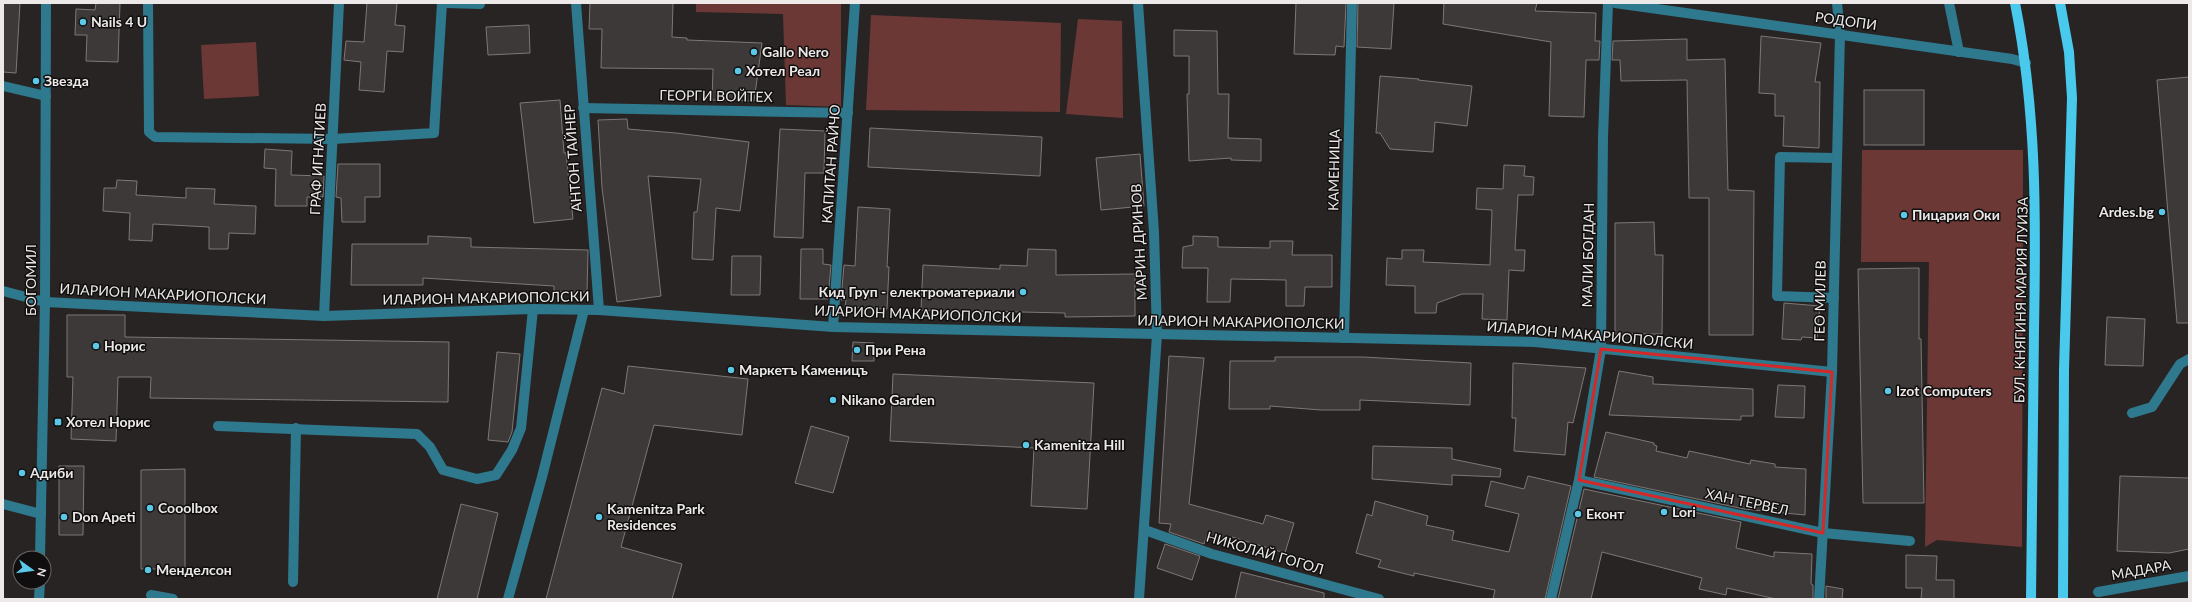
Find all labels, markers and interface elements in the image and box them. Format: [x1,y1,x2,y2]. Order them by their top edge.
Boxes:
street label: РОДОПИ [1814,8,1878,33]
place label: Nails 4 U [91,13,147,30]
marker: Nails 4 U [78,17,88,27]
place label: Gallo Nero [762,43,829,60]
marker: Gallo Nero [749,47,759,57]
place label: Хотел Реал [746,62,820,79]
marker: Хотел Реал [733,66,743,76]
place label: Звезда [44,72,89,89]
marker: Звезда [31,76,41,86]
street label: ГЕОРГИ ВОЙТЕХ [659,86,773,105]
street label: ГРАФ ИГНАТИЕВ [306,102,329,216]
street label: АНТОН ТАЙНЕР [560,104,585,213]
street label: КАПИТАН РАЙЧО [818,104,843,224]
street label: КАМЕНИЦА [1324,128,1343,211]
street label: МАРИН ДРИНОВ [1127,183,1150,301]
street label: БУЛ. КНЯГИНЯ МАРИЯ ЛУИЗА [2010,196,2031,403]
street label: МАЛИ БОГДАН [1578,203,1597,307]
place label: Ardes.bg [2098,203,2155,220]
place label: Пицария Оки [1912,206,2000,223]
marker: Ardes.bg [2157,207,2167,217]
marker: Пицария Оки [1899,210,1909,220]
street label: БОГОМИЛ [22,244,39,316]
street label: ГЕО МИЛЕВ [1810,260,1829,342]
street label: ИЛАРИОН МАКАРИОПОЛСКИ [59,280,267,307]
place label: Кид Груп - електроматериали [819,283,1015,300]
street label: ИЛАРИОН МАКАРИОПОЛСКИ [382,287,590,308]
marker: Кид Груп - електроматериали [1018,287,1028,297]
street label: ИЛАРИОН МАКАРИОПОЛСКИ [814,301,1022,326]
street label: ИЛАРИОН МАКАРИОПОЛСКИ [1137,311,1345,332]
street label: ИЛАРИОН МАКАРИОПОЛСКИ [1486,317,1694,352]
place label: Норис [104,337,146,354]
marker: Норис [91,341,101,351]
place label: При Рена [865,341,926,358]
marker: При Рена [852,345,862,355]
place label: Маркетъ Каменицъ [739,361,868,378]
marker: Маркетъ Каменицъ [726,365,736,375]
place label: Izot Computers [1896,382,1992,399]
marker: Izot Computers [1883,386,1893,396]
place label: Nikano Garden [841,391,935,408]
marker: Nikano Garden [828,395,838,405]
place label: Хотел Норис [66,413,151,430]
marker: Хотел Норис [53,417,63,427]
place label: Kamenitza Hill [1034,436,1125,453]
marker: Kamenitza Hill [1021,440,1031,450]
place label: Адиби [29,464,73,481]
marker: Адиби [17,468,27,478]
street label: ХАН ТЕРВЕЛ [1704,484,1790,519]
place label: Cooolbox [158,499,218,516]
place label: Kamenitza Park Residences [607,500,705,533]
marker: Cooolbox [145,503,155,513]
place label: Lori [1672,503,1696,520]
place label: Еконт [1586,505,1625,522]
marker: Lori [1659,507,1669,517]
place label: Don Apeti [72,508,136,525]
marker: Еконт [1573,509,1583,519]
marker: Don Apeti [59,512,69,522]
marker: Kamenitza Park Residences [594,512,604,522]
street label: НИКОЛАЙ ГОГОЛ [1204,528,1326,577]
north arrow [12,550,52,590]
street label: МАДАРА [2110,556,2173,583]
place label: Менделсон [156,561,232,578]
marker: Менделсон [143,565,153,575]
text: N [35,567,50,578]

